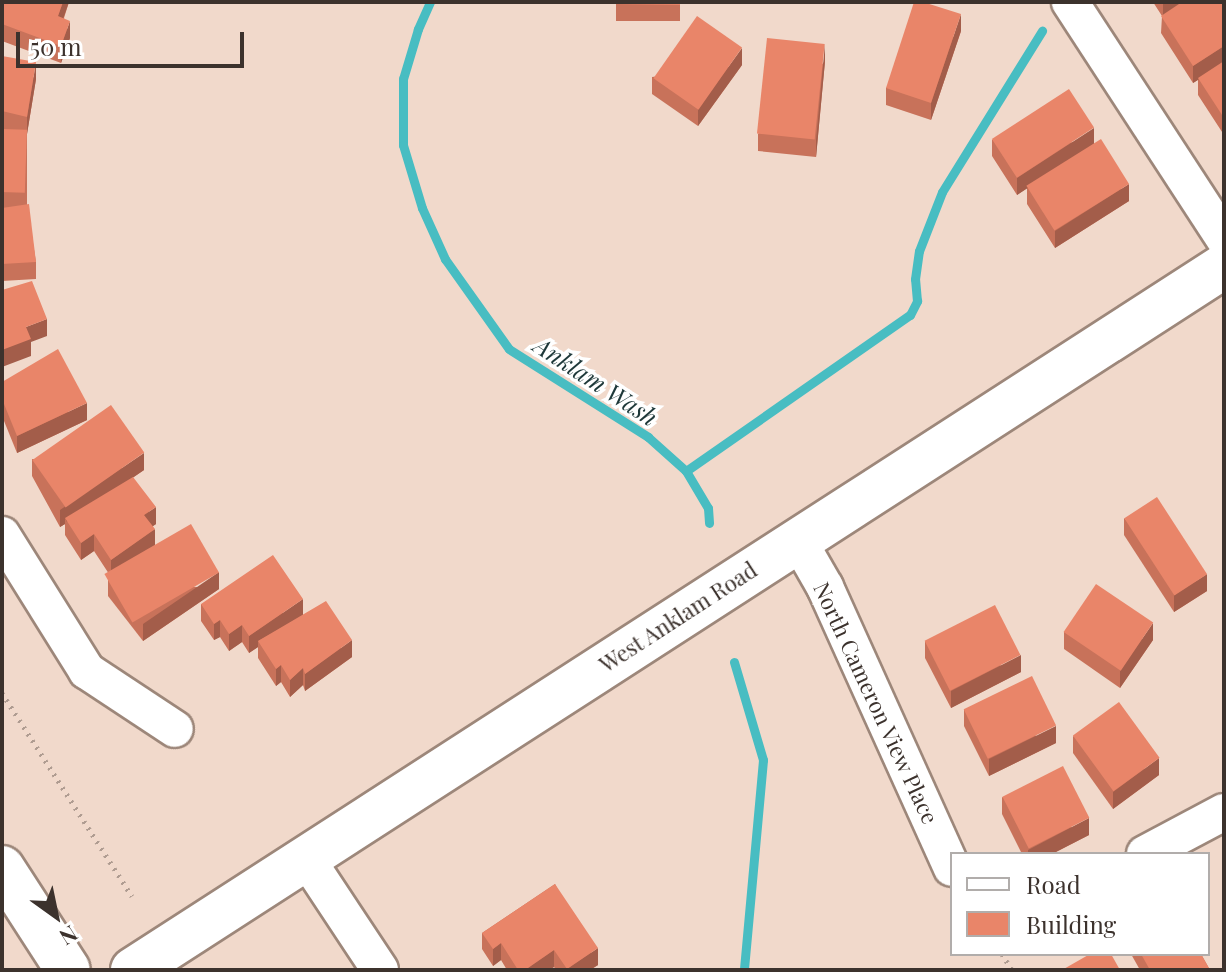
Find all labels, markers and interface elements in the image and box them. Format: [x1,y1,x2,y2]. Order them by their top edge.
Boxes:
scale bar [20,16,248,66]
text: 50 m [30,30,82,62]
water label: Anklam Wash [529,331,663,431]
street label: West Anklam Road [594,556,762,678]
street label: North Cameron View Place [808,577,944,829]
legend [950,852,1210,956]
text: Road [1026,868,1081,900]
north arrow [16,876,96,956]
text: Building [1026,908,1116,940]
text: N [54,919,84,953]

